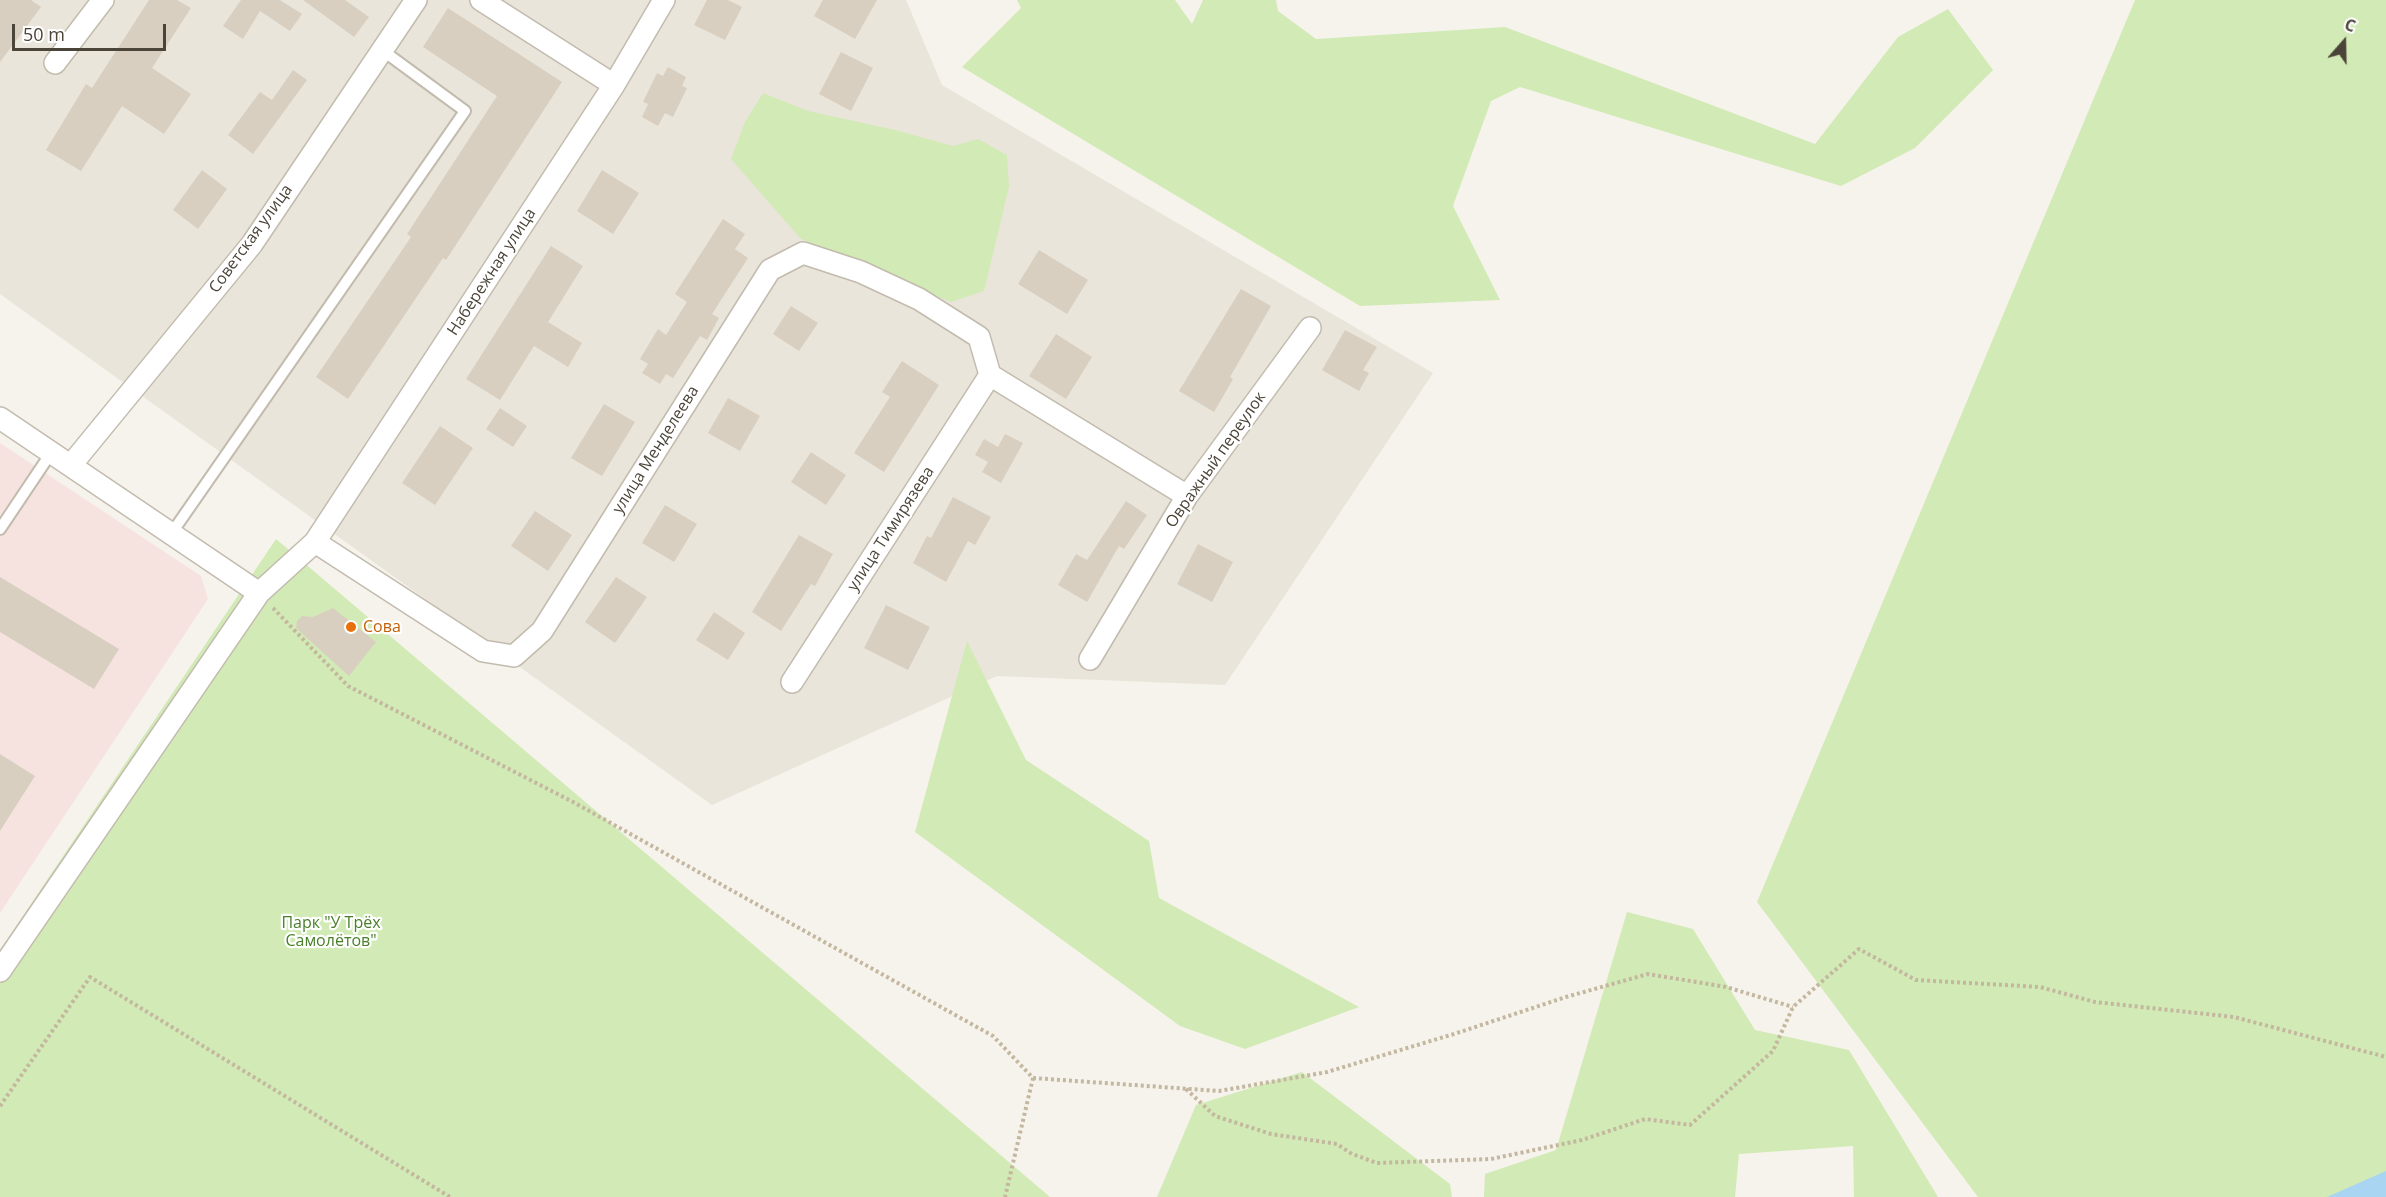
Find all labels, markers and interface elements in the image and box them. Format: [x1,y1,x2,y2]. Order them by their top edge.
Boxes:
scale bar [15,12,170,50]
north arrow [2314,12,2374,72]
text: С [2342,13,2359,37]
text: 50 m [23,22,65,46]
street label: Советская улица [205,181,297,297]
street label: Набережная улица [444,205,540,339]
street label: улица Менделеева [609,382,703,518]
street label: Овражный переулок [1162,388,1270,532]
street label: улица Тимирязева [844,463,938,595]
place label: Сова [363,617,401,637]
marker: Сова [344,620,358,634]
park label: Парк "У Трёх Самолётов" [281,913,381,951]

